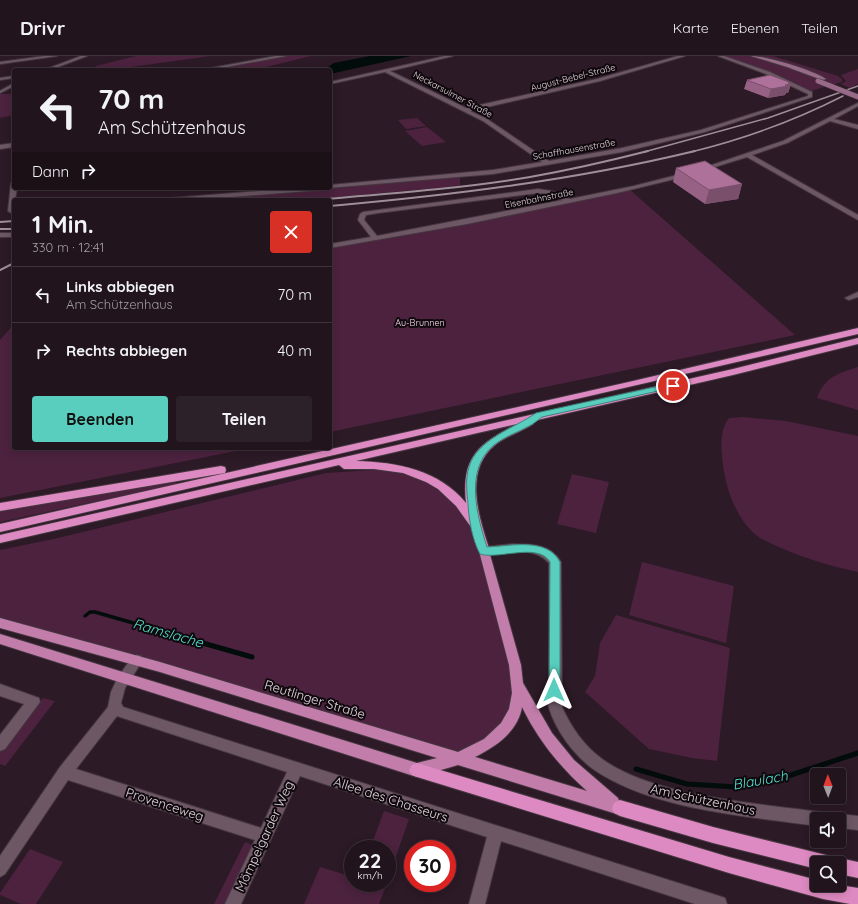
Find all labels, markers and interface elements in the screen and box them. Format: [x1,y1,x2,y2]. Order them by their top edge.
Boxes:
text: Drivr [20,16,65,40]
text: Karte [673,19,709,37]
text: Ebenen [731,19,779,37]
text: Teilen [801,19,838,37]
street label: August-Bebel-Straße [530,61,616,93]
street label: Neckarsulmer Straße [412,68,494,120]
text: 70 m [98,81,164,116]
icon: left [32,84,84,136]
text: Am Schützenhaus [98,116,246,139]
street label: Schaffhausenstraße [532,136,616,162]
icon: right [77,160,99,182]
text: Dann [32,162,69,181]
street label: Eisenbahnstraße [504,186,574,210]
text: 1 Min. [32,209,94,239]
button: close [270,211,312,253]
text: 330 m · 12:41 [32,239,104,255]
text: Links abbiegen [66,277,174,296]
icon: left [32,284,54,306]
text: 70 m [278,285,312,304]
text: Am Schützenhaus [66,296,173,312]
park label: Au-Brunnen [395,317,445,328]
icon: right [32,340,54,362]
text: Rechts abbiegen [66,341,187,360]
text: 40 m [277,341,312,360]
pin [656,369,690,403]
icon: arrive [662,375,684,397]
button: Beenden [32,396,168,442]
button: Teilen [176,396,312,442]
water label: Ramslache [131,614,206,652]
position arrow [533,669,575,711]
street label: Reutlinger Straße [263,676,367,722]
water label: Blaulach [731,766,790,794]
north arrow [810,768,846,804]
map controls [810,768,846,892]
street label: Allee des Chasseurs [332,773,450,825]
street label: Mömpelgarder Weg [231,778,297,894]
street label: Am Schützenhaus [649,780,757,818]
street label: Provenceweg [124,784,206,824]
button: sound [810,812,846,848]
speed limit sign: 30 [404,840,456,892]
text: 22 [359,848,381,873]
button: search [810,856,846,892]
text: km/h [357,869,383,882]

